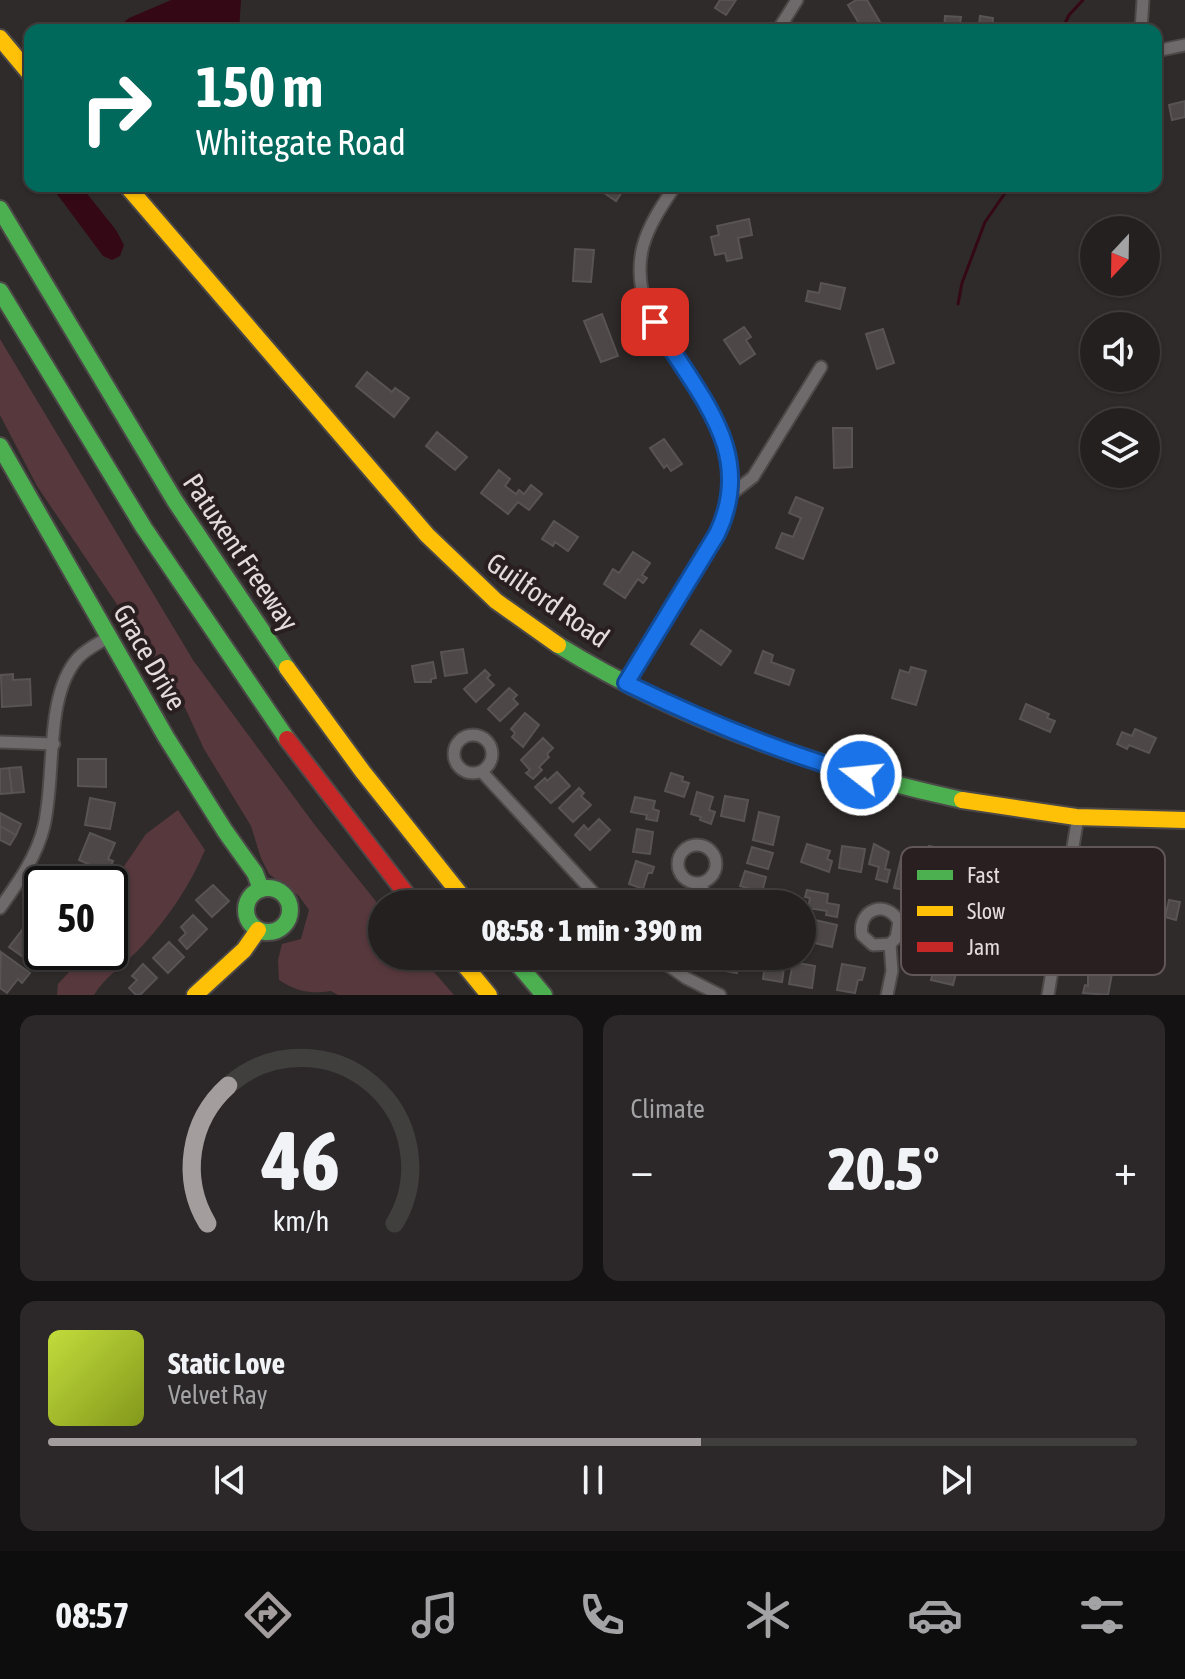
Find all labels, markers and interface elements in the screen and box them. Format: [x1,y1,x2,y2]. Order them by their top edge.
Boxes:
text: 150 m [196,55,323,119]
icon: right [64,56,168,160]
text: Whitegate Road [196,121,406,163]
north arrow [1080,216,1160,296]
map controls [1080,216,1160,488]
pin [621,288,689,356]
icon: arrive [633,300,677,344]
button: sound [1080,312,1160,392]
button: layers [1080,408,1160,488]
street label: Patuxent Freeway [177,468,305,636]
street label: Guilford Road [481,546,615,654]
street label: Grace Drive [107,598,193,716]
position arrow [819,733,903,817]
legend [901,847,1165,975]
text: Fast [967,862,1000,888]
speed limit sign: 50 [24,866,128,970]
text: Slow [967,898,1005,924]
text: 08:58 · 1 min · 390 m [482,913,702,947]
text: Jam [967,934,1000,960]
text: Climate [631,1094,705,1124]
text: 46 [261,1112,340,1208]
text: 20.5° [828,1134,940,1203]
text: − [631,1144,653,1194]
text: + [1114,1144,1137,1194]
text: km/h [273,1204,330,1237]
text: Static Love [168,1346,285,1380]
text: Velvet Ray [168,1380,268,1410]
icon: previous [208,1458,252,1502]
icon: pause [571,1458,615,1502]
icon: next [934,1458,978,1502]
icon: directions [240,1587,296,1643]
icon: music [407,1587,463,1643]
icon: phone [574,1587,630,1643]
icon: climate [740,1587,796,1643]
icon: car [907,1587,963,1643]
icon: filters [1074,1587,1130,1643]
text: 08:57 [55,1594,129,1636]

